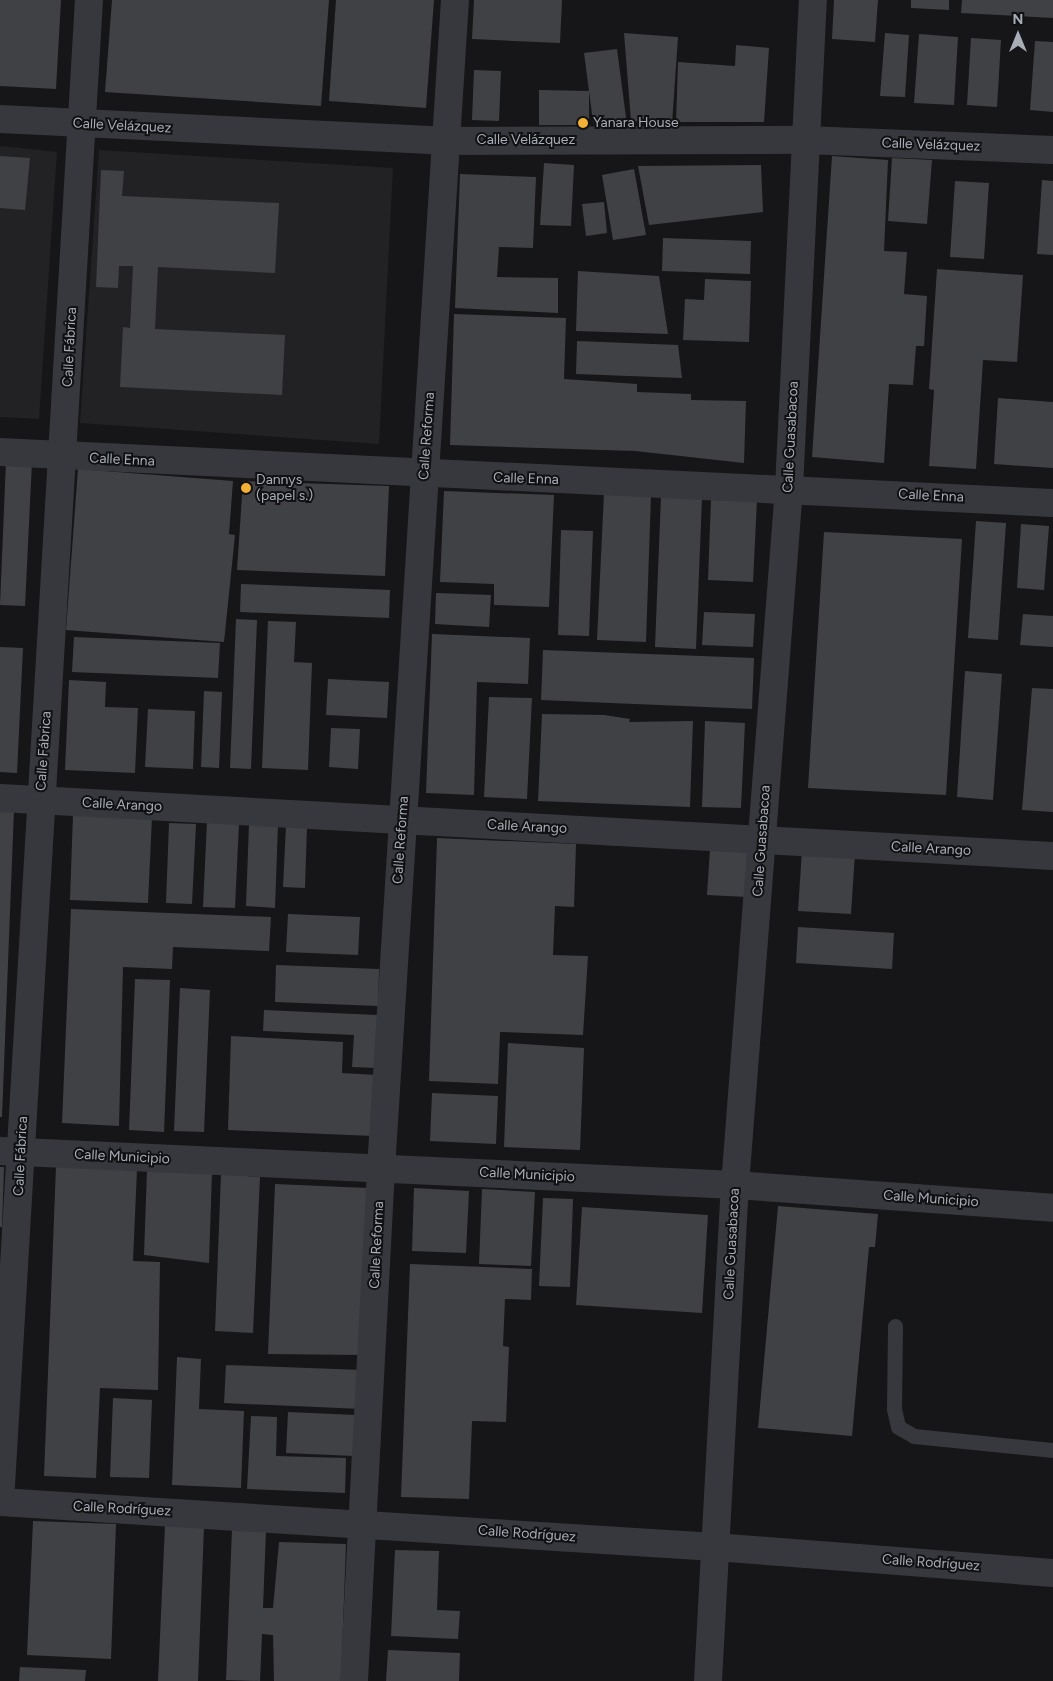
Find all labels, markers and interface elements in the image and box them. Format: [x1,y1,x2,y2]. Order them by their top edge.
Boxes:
north arrow [993,10,1043,60]
text: N [1013,11,1023,28]
street label: Calle Velázquez [72,115,172,137]
place label: Yanara House [593,115,679,131]
marker: Yanara House [577,117,589,129]
street label: Calle Velázquez [477,132,575,148]
street label: Calle Velázquez [881,135,981,155]
street label: Calle Fábrica [60,307,80,387]
street label: Calle Guasabacoa [780,381,802,493]
street label: Calle Reforma [416,392,438,480]
street label: Calle Enna [89,450,155,470]
street label: Calle Enna [493,469,559,489]
place label: Dannys (papel s.) [256,472,313,504]
marker: Dannys (papel s.) [240,482,252,494]
street label: Calle Enna [898,486,964,506]
street label: Calle Fábrica [33,710,55,792]
street label: Calle Guasabacoa [750,785,774,897]
street label: Calle Arango [82,795,162,815]
street label: Calle Reforma [390,796,412,884]
street label: Calle Arango [487,817,567,837]
street label: Calle Arango [891,839,971,859]
street label: Calle Fábrica [11,1116,31,1196]
street label: Calle Municipio [74,1146,170,1168]
street label: Calle Municipio [479,1164,575,1186]
street label: Calle Municipio [883,1187,979,1211]
street label: Calle Guasabacoa [721,1188,743,1300]
street label: Calle Reforma [366,1201,388,1289]
street label: Calle Rodríguez [73,1498,171,1520]
street label: Calle Rodríguez [477,1522,577,1546]
street label: Calle Rodríguez [881,1551,981,1575]

